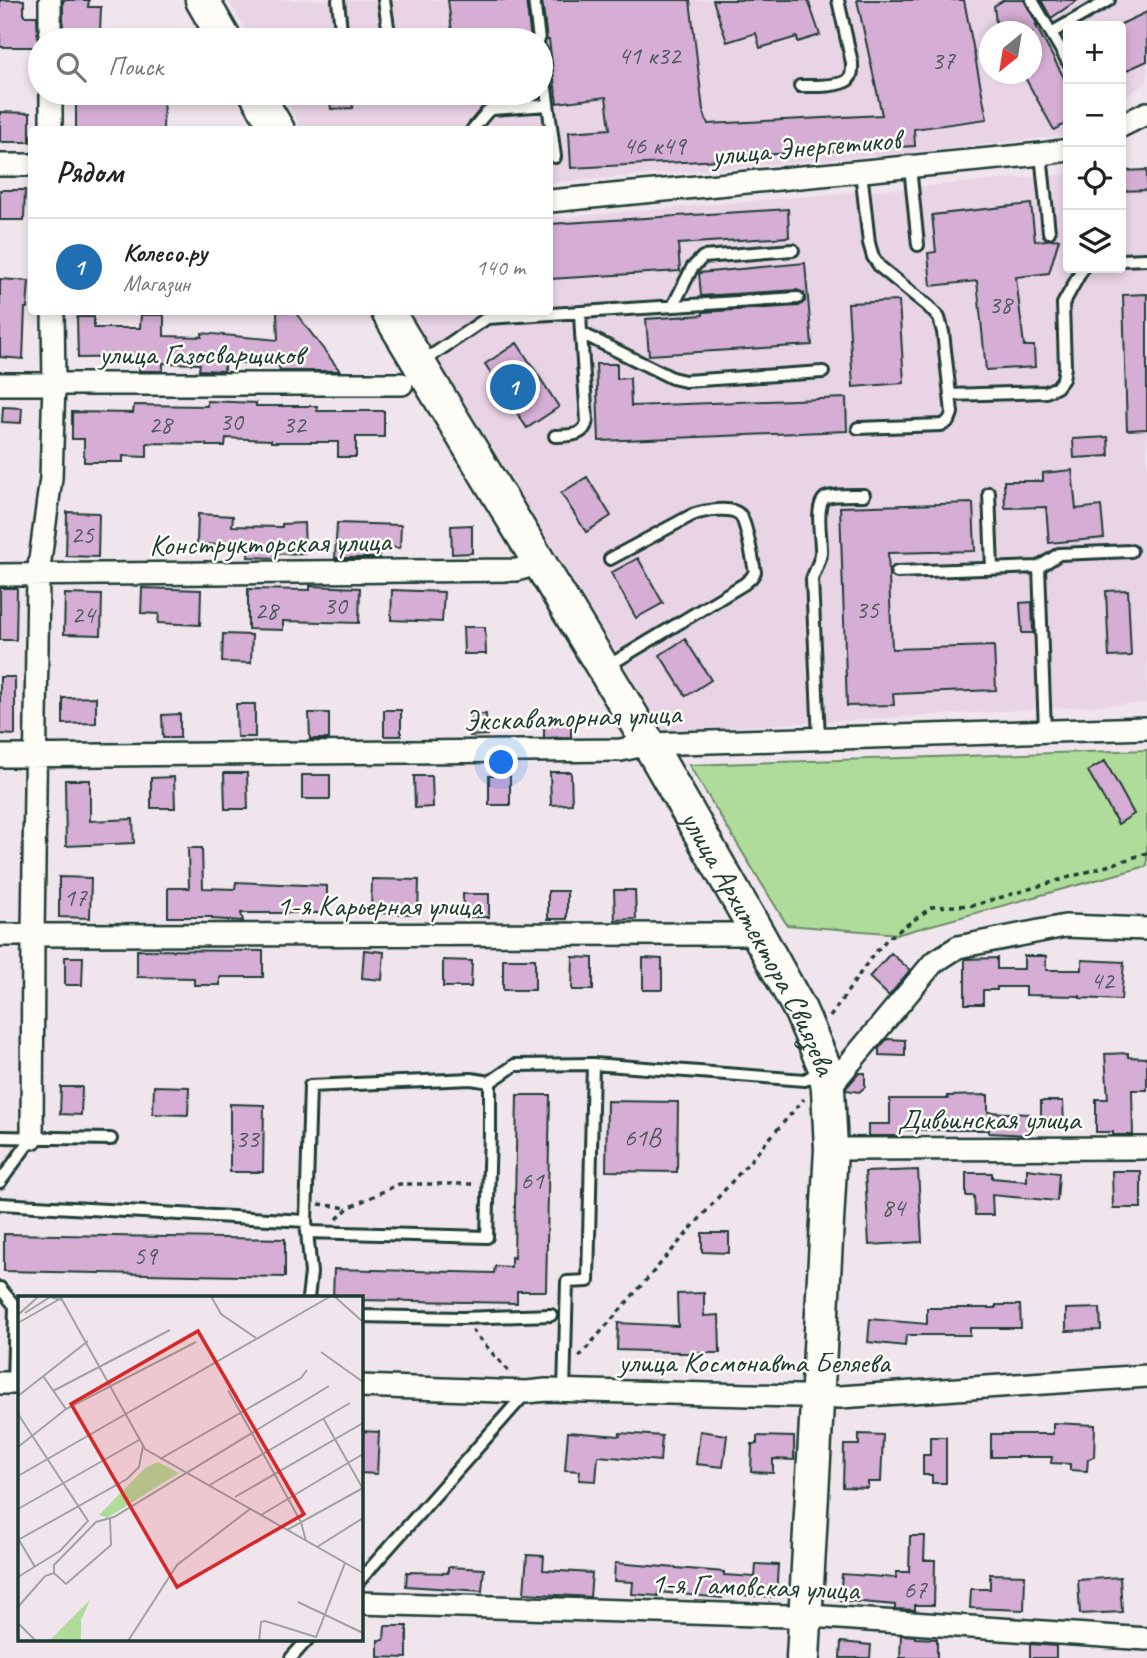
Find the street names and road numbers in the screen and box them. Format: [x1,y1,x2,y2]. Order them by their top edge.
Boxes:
street label: улица Энергетиков [708,119,907,174]
street label: улица Газосварщиков [97,335,309,373]
street label: Конструкторская улица [149,522,393,564]
street label: Экскаваторная улица [462,694,684,740]
street label: улица Архитектора Свиязева [671,802,846,1083]
street label: 1-я Карьерная улица [276,886,484,924]
street label: Дивьинская улица [897,1100,1082,1138]
street label: улица Космонавта Беляева [616,1343,892,1381]
street label: 1-я Гамовская улица [650,1563,862,1609]

